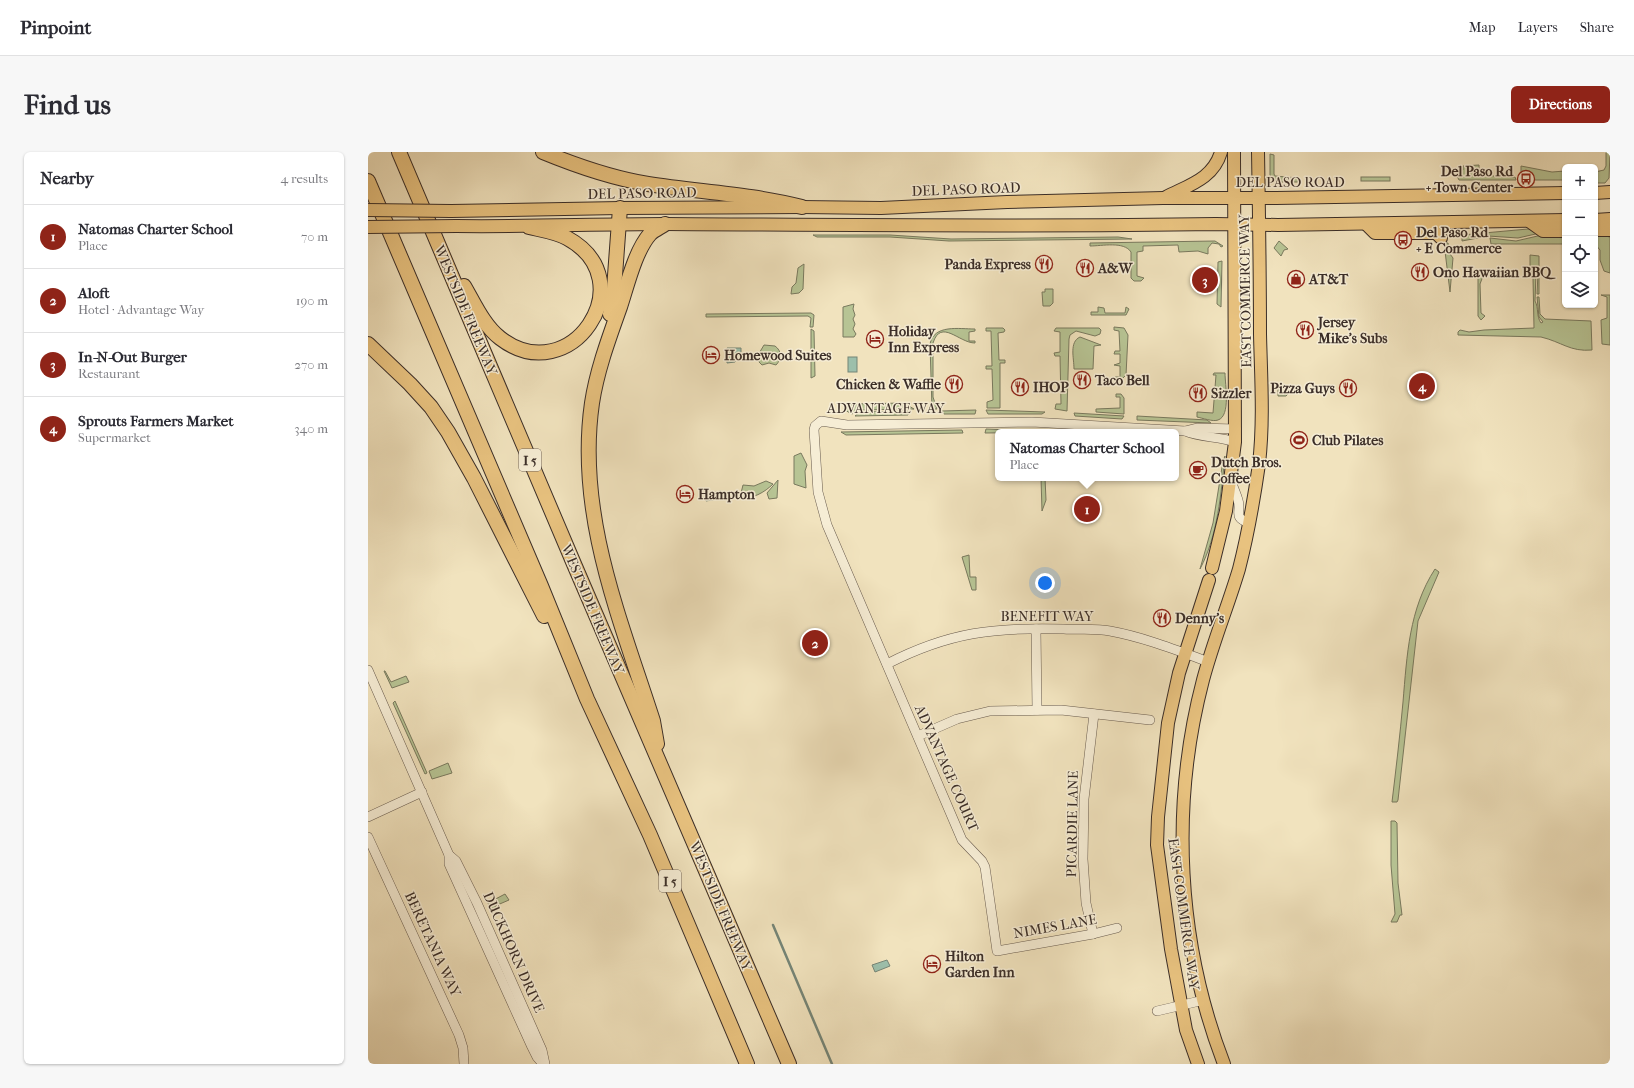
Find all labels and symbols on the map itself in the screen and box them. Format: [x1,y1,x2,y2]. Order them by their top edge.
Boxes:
place label: Del Paso Rd + Town Center [1426,163,1514,196]
bus stop icon: Del Paso Rd + Town Center [1516,169,1536,189]
street label: DEL PASO ROAD [1235,174,1345,191]
street label: DEL PASO ROAD [911,179,1021,200]
street label: DEL PASO ROAD [587,184,697,203]
street label: EAST COMMERCE WAY [1236,214,1255,368]
place label: Del Paso Rd + E Commerce [1416,224,1502,257]
bus stop icon: Del Paso Rd + E Commerce [1393,230,1413,250]
street label: WESTSIDE FREEWAY [430,242,501,378]
restaurant icon: Panda Express [1034,254,1054,274]
place label: Panda Express [945,256,1032,273]
restaurant icon: A&W [1075,258,1095,278]
place label: A&W [1097,260,1134,277]
restaurant icon: Ono Hawaiian BBQ [1410,262,1430,282]
place label: Ono Hawaiian BBQ [1433,264,1556,281]
pin: 3 [1192,265,1218,295]
shop icon: AT&T [1286,269,1306,289]
place label: AT&T [1308,271,1349,288]
place label: Jersey Mike's Subs [1316,314,1388,347]
restaurant icon: Jersey Mike's Subs [1295,320,1315,340]
place label: Holiday Inn Express [888,323,960,356]
hotel icon: Holiday Inn Express [865,329,885,349]
hotel icon: Homewood Suites [701,345,721,365]
place label: Homewood Suites [724,347,832,364]
restaurant icon: Taco Bell [1072,370,1092,390]
pin: 4 [1409,371,1435,401]
place label: Taco Bell [1094,372,1150,389]
restaurant icon: Chicken & Waffle [944,374,964,394]
place label: Chicken & Waffle [836,376,941,393]
restaurant icon: IHOP [1010,377,1030,397]
restaurant icon: Pizza Guys [1338,378,1358,398]
place label: IHOP [1033,379,1069,396]
place label: Pizza Guys [1270,380,1336,397]
restaurant icon: Sizzler [1188,383,1208,403]
place label: Sizzler [1211,385,1252,402]
street label: ADVANTAGE WAY [826,400,945,417]
sports icon: Club Pilates [1289,430,1309,450]
place label: Club Pilates [1312,432,1384,449]
road number: I 5 [519,449,541,471]
place label: Dutch Bros. Coffee [1211,454,1282,487]
cafe icon: Dutch Bros. Coffee [1188,460,1208,480]
hotel icon: Hampton [675,484,695,504]
place label: Hampton [698,486,756,503]
pin: 1 [1074,494,1100,524]
street label: WESTSIDE FREEWAY [557,541,628,677]
your location [1035,573,1055,593]
street label: BENEFIT WAY [1000,608,1094,625]
restaurant icon: Denny's [1152,608,1172,628]
place label: Denny's [1175,610,1225,627]
pin: 2 [802,628,828,658]
street label: ADVANTAGE COURT [910,701,982,835]
street label: PICARDIE LANE [1063,770,1082,878]
street label: EAST COMMERCE WAY [1164,837,1203,992]
street label: WESTSIDE FREEWAY [685,838,756,974]
road number: I 5 [659,870,681,892]
street label: BERETANIA WAY [401,889,464,1000]
street label: DUCKHORN DRIVE [479,889,548,1016]
street label: NIMES LANE [1012,911,1099,942]
place label: Hilton Garden Inn [945,948,1015,981]
hotel icon: Hilton Garden Inn [922,954,942,974]

